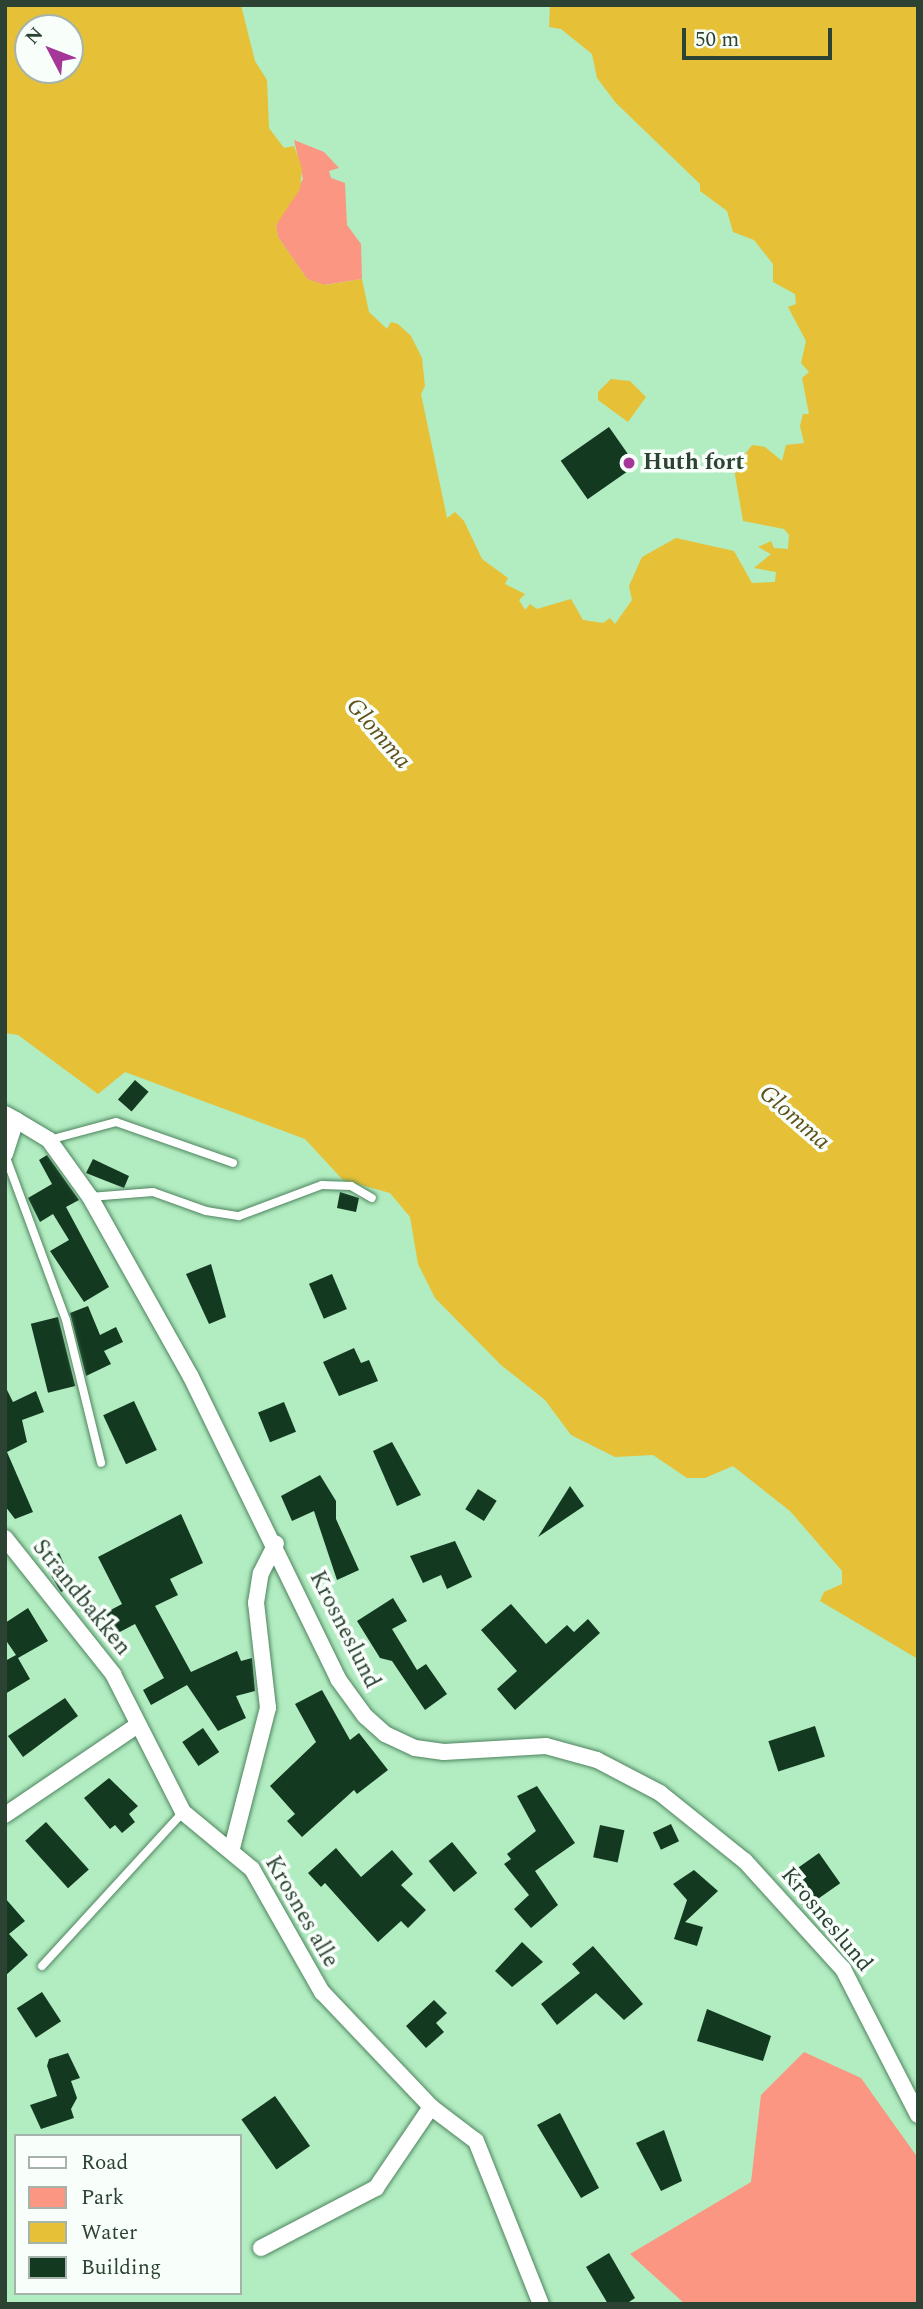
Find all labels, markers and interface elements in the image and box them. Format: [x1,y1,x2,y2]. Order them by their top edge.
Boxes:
north arrow [14,14,84,84]
scale bar [685,14,836,58]
text: N [19,20,50,51]
text: 50 m [695,24,739,56]
place label: Huth fort [643,449,744,477]
marker: Huth fort [621,455,637,471]
water label: Glomma [339,693,417,775]
water label: Glomma [753,1079,835,1157]
street label: Strandbakken [26,1534,136,1662]
street label: Krosneslund [303,1567,385,1693]
street label: Krosnes alle [258,1851,344,1973]
street label: Krosneslund [774,1862,878,1978]
legend [14,2134,242,2295]
text: Road [81,2147,128,2179]
text: Park [81,2182,124,2214]
text: Water [81,2217,137,2249]
text: Building [81,2252,161,2284]

